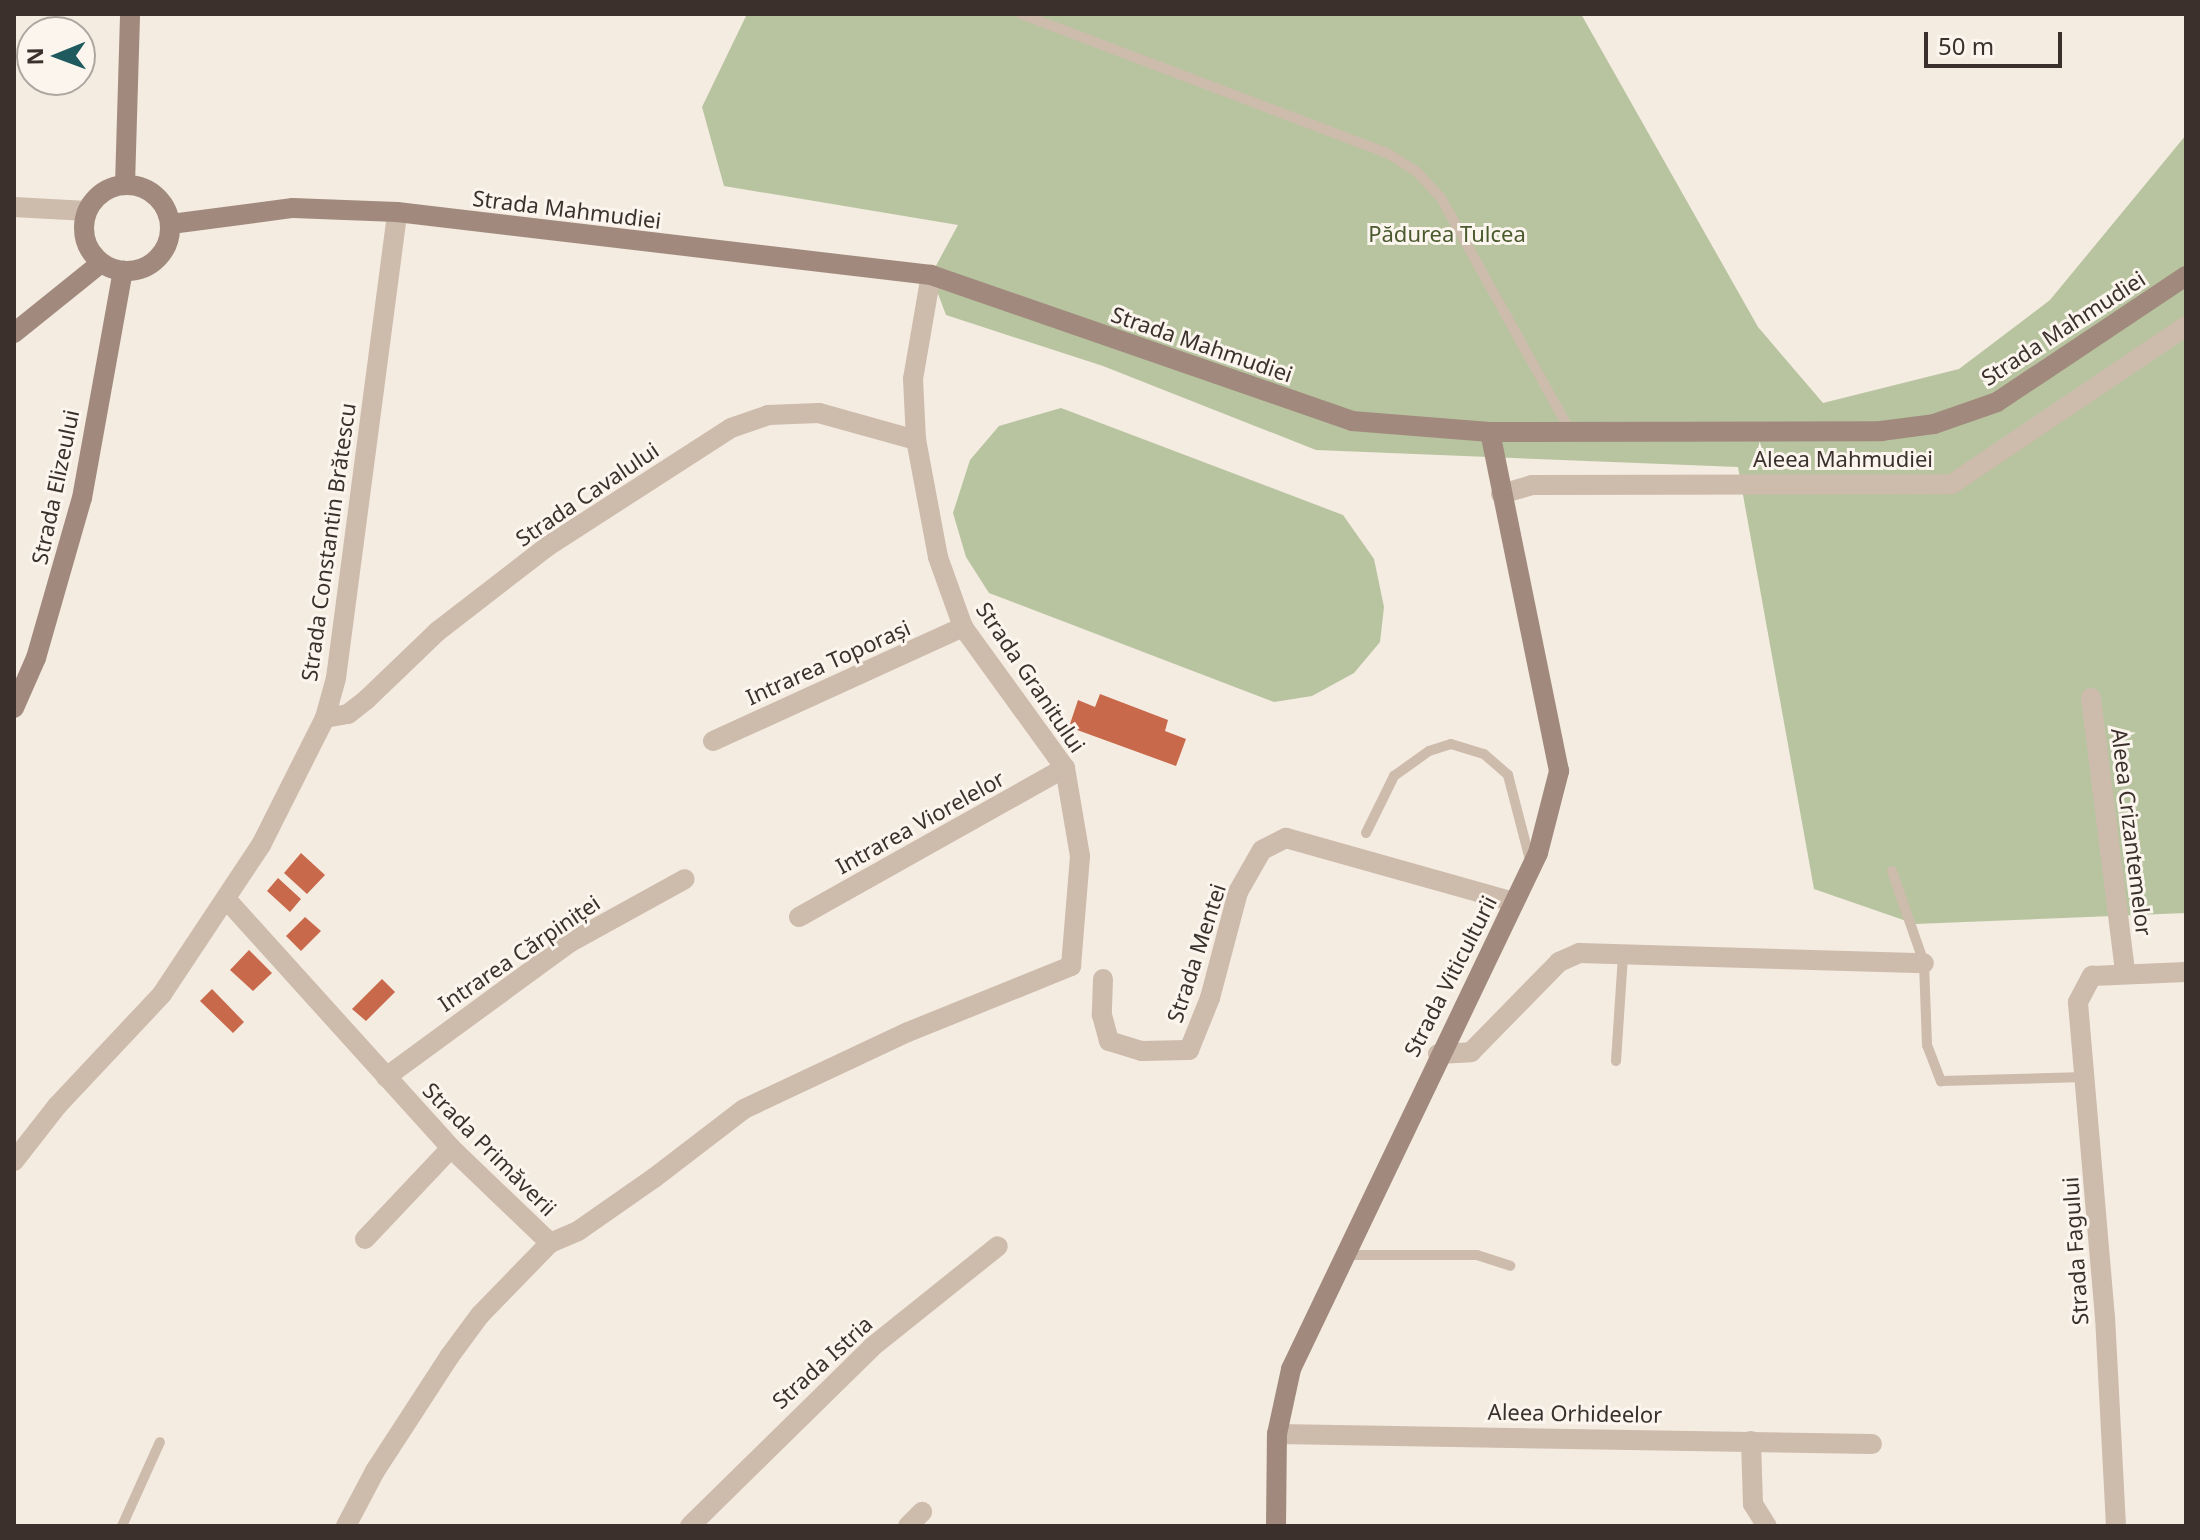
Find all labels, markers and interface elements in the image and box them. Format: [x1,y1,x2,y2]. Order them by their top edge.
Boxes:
north arrow [16,16,96,96]
scale bar [1928,16,2066,66]
text: 50 m [1938,29,1994,62]
text: N [19,47,49,66]
street label: Strada Mahmudiei [471,184,663,234]
park label: Pădurea Tulcea [1368,221,1526,247]
street label: Strada Mahmudiei [1976,265,2150,391]
street label: Strada Mahmudiei [1108,301,1296,387]
street label: Strada Constantin Brătescu [295,401,361,683]
street label: Strada Elizeului [26,407,84,567]
street label: Strada Cavalului [511,436,663,552]
street label: Aleea Mahmudiei [1753,446,1933,472]
street label: Strada Granitului [971,597,1091,757]
street label: Intrarea Toporași [742,614,914,710]
street label: Aleea Crizantemelor [2106,727,2158,937]
street label: Intrarea Viorelelor [831,765,1009,879]
street label: Strada Mentei [1161,880,1231,1026]
street label: Intrarea Cărpiniței [433,889,605,1017]
street label: Strada Viticulturii [1398,891,1502,1061]
street label: Strada Primăverii [418,1077,562,1221]
street label: Strada Fagului [2057,1176,2093,1326]
street label: Strada Istria [766,1310,878,1414]
street label: Aleea Orhideelor [1487,1398,1663,1428]

